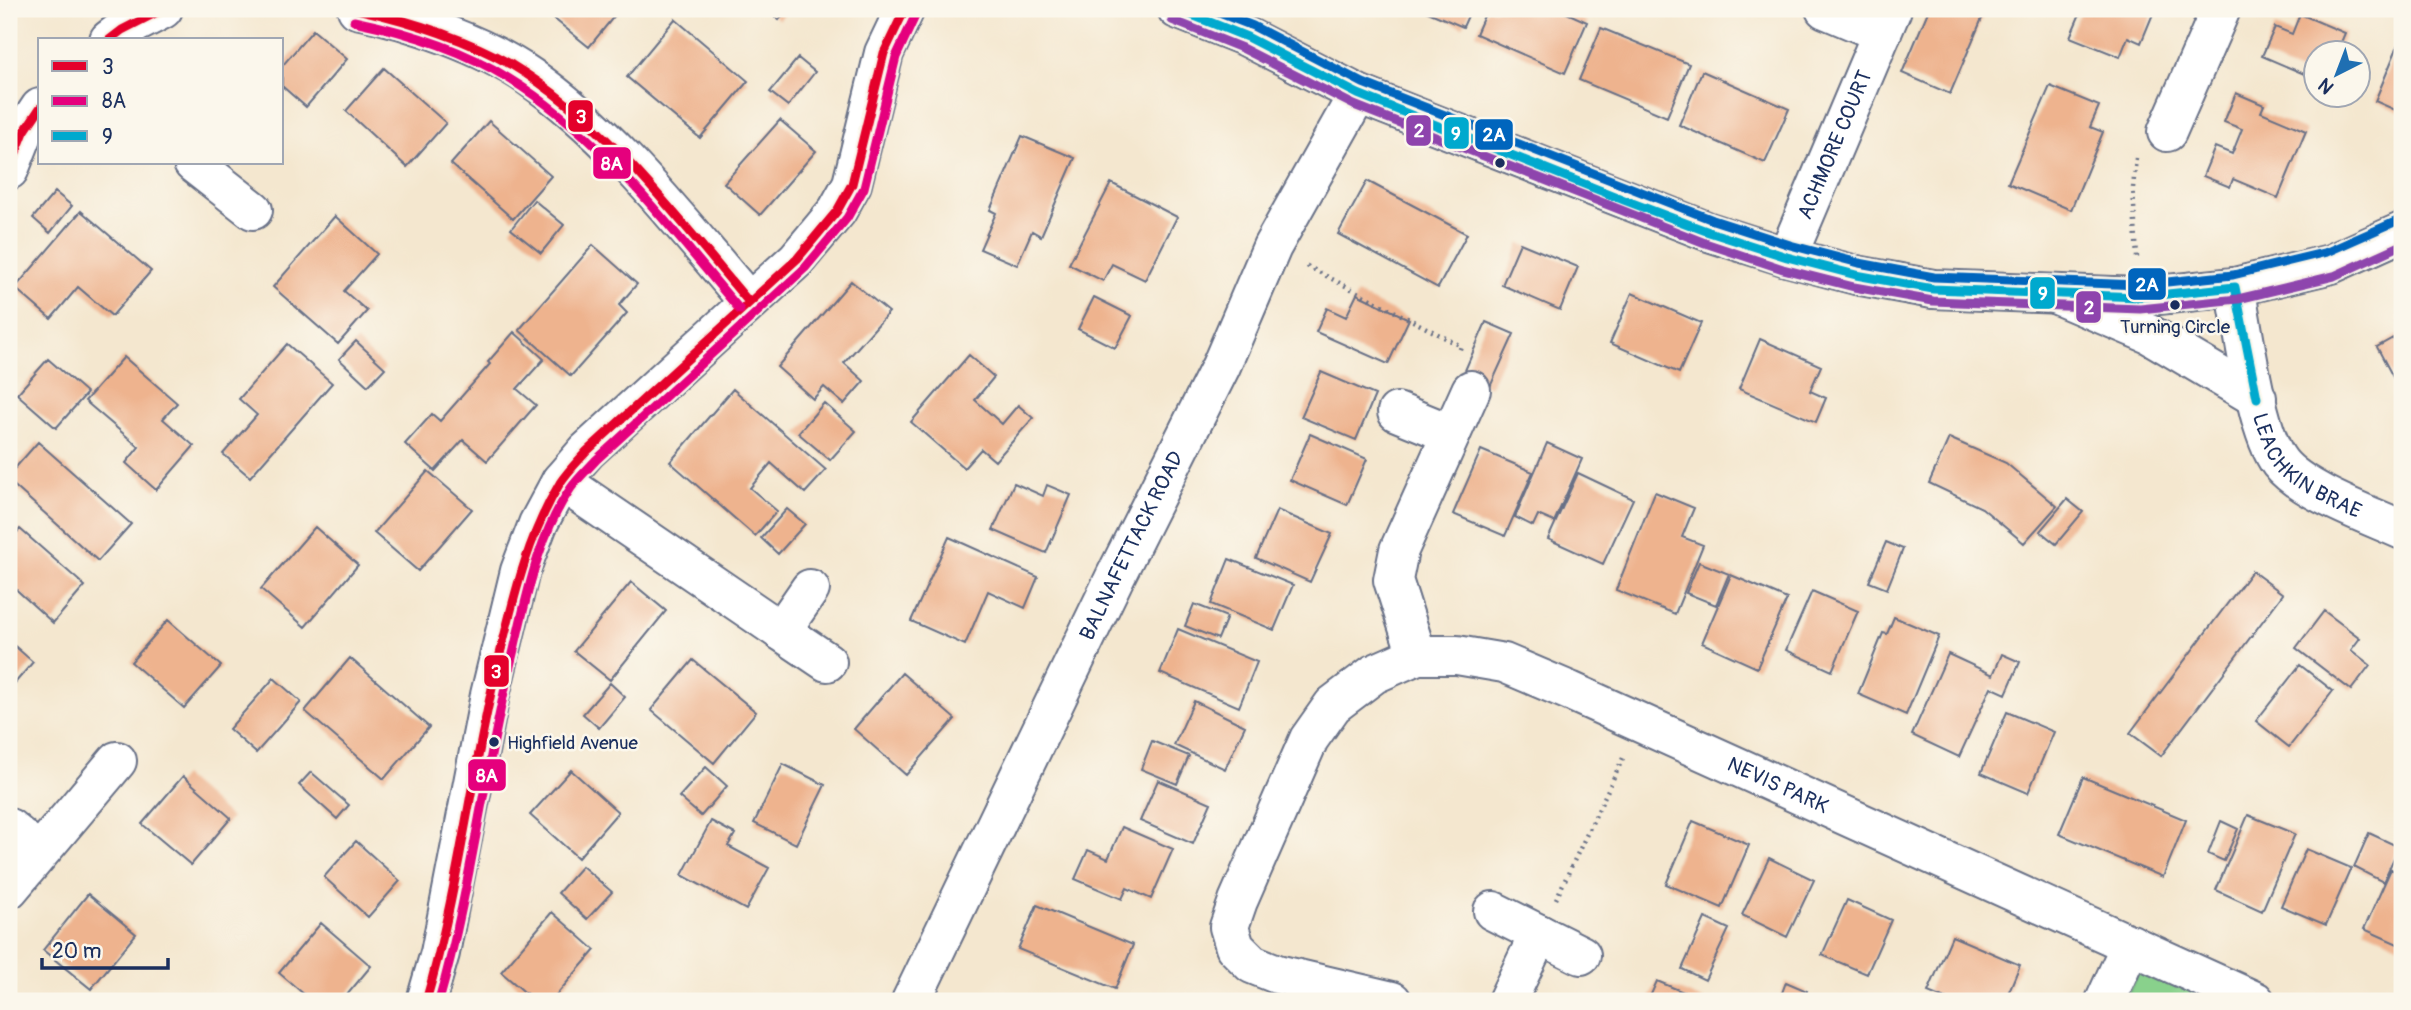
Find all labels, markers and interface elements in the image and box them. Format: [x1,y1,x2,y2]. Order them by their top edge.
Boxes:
legend [38,38,284,164]
north arrow [2302,38,2372,108]
text: 3 [102,54,114,81]
street label: ACHMORE COURT [1792,66,1879,223]
text: N [2313,73,2339,99]
text: 8A [102,88,126,115]
line badge: 3 [567,99,594,133]
text: 3 [576,105,586,129]
line badge: 2 [1405,114,1432,147]
line badge: 9 [1443,116,1470,150]
line badge: 2A [1474,118,1514,151]
text: 2 [1414,119,1425,143]
text: 9 [1451,122,1461,146]
text: 2A [1483,123,1506,147]
text: 9 [102,124,113,151]
line badge: 8A [592,146,632,180]
text: 8A [601,152,624,176]
unlabelled marker [1493,156,1507,170]
line badge: 2A [2127,267,2167,301]
text: 2A [2136,273,2159,297]
line badge: 9 [2029,276,2056,310]
text: 9 [2038,282,2048,306]
line badge: 2 [2075,290,2102,324]
text: 2 [2084,296,2095,320]
marker: Turning Circle [2168,298,2182,312]
place label: Turning Circle [2120,315,2231,339]
street label: LEACHKIN BRAE [2246,410,2366,525]
street label: BALNAFETTACK ROAD [1074,447,1190,645]
line badge: 3 [483,654,510,688]
text: 3 [491,660,501,684]
place label: Highfield Avenue [507,731,639,755]
marker: Highfield Avenue [487,735,501,749]
street label: NEVIS PARK [1723,751,1833,820]
line badge: 8A [467,758,507,792]
text: 8A [476,764,499,788]
scale bar [42,926,168,970]
text: 20 m [52,938,101,965]

